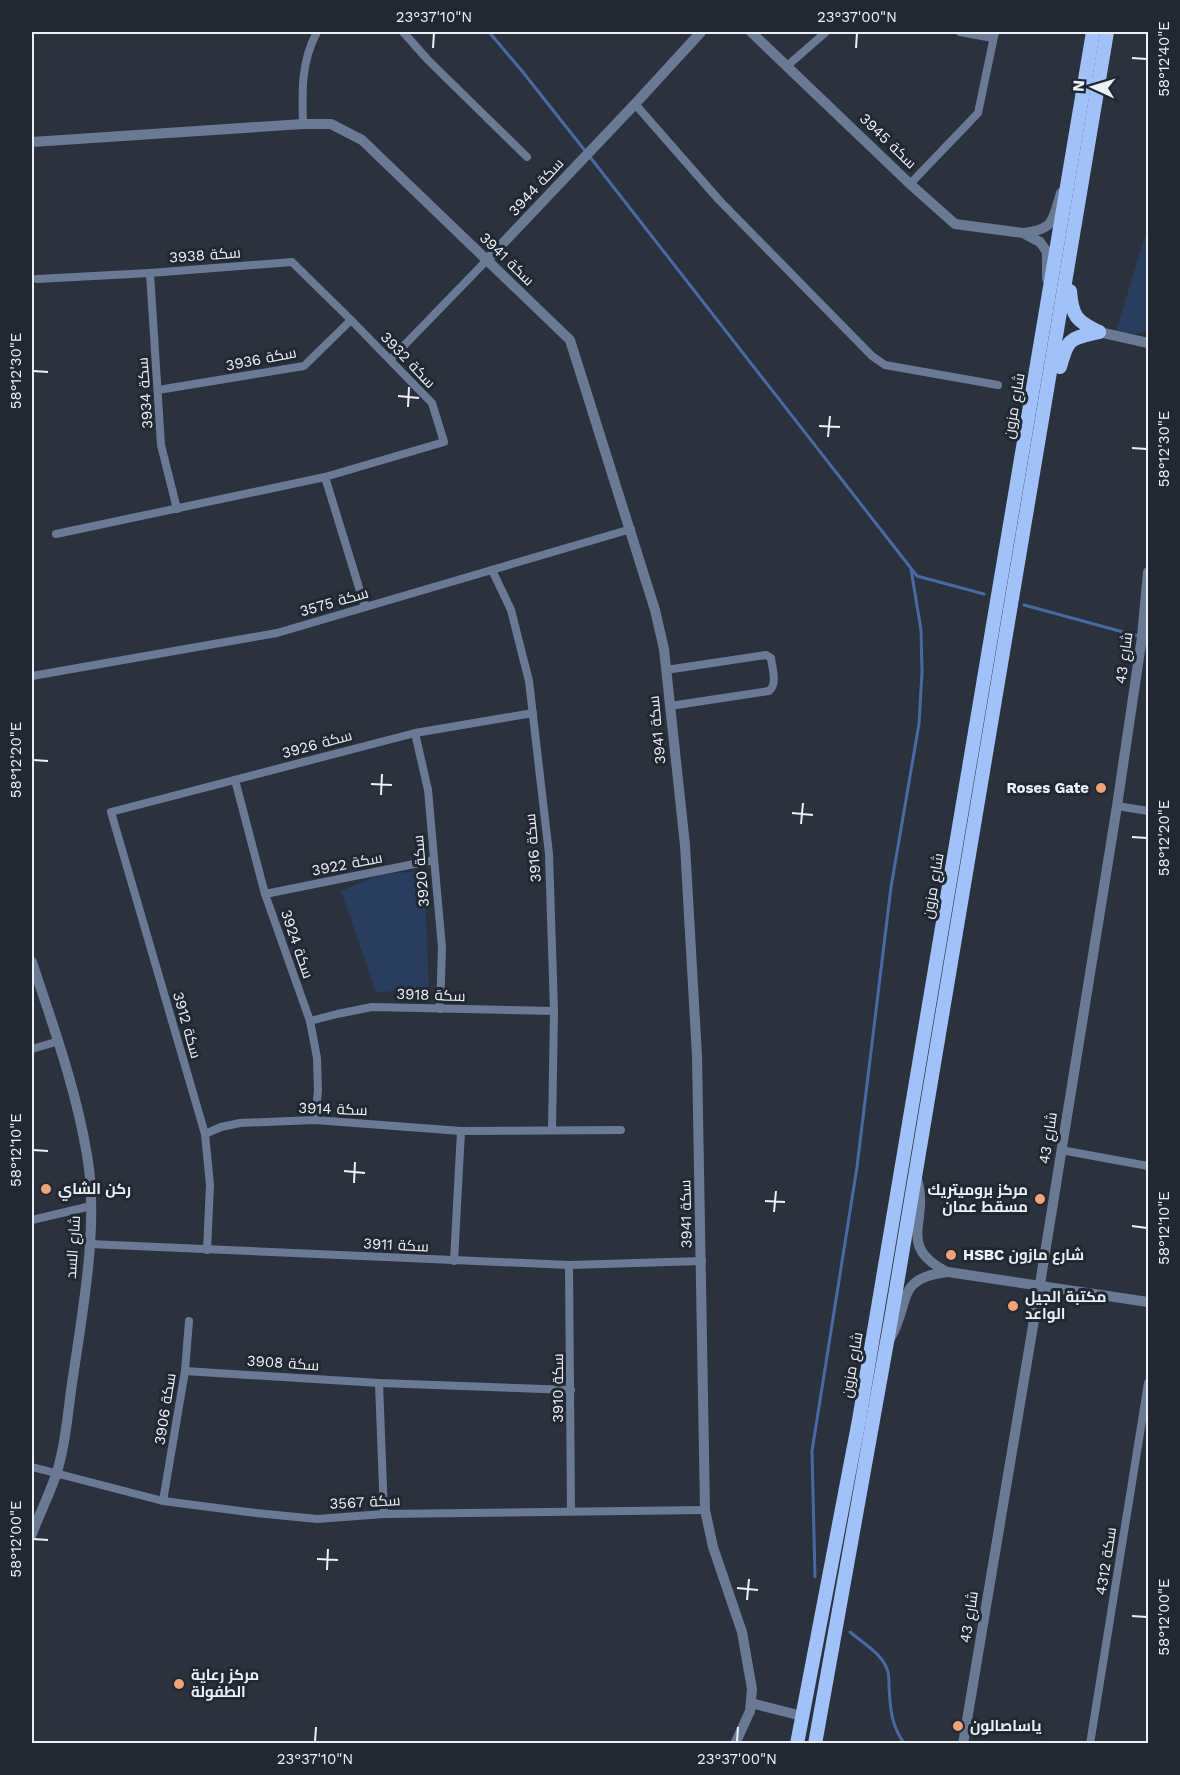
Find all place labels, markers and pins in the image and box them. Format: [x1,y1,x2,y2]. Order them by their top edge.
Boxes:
place label: Roses Gate [1006,779,1089,797]
marker: Roses Gate [1094,781,1108,795]
place label: ركن الشاي [58,1180,131,1201]
place label: مركز بروميتريك مسقط عمان [927,1181,1028,1216]
marker: ركن الشاي [39,1182,53,1196]
marker: مركز بروميتريك مسقط عمان [1033,1192,1047,1206]
place label: HSBC شارع مازون [963,1246,1084,1265]
marker: HSBC شارع مازون [944,1248,958,1262]
place label: مكتبة الجيل الواعد [1025,1288,1106,1323]
marker: مكتبة الجيل الواعد [1006,1299,1020,1313]
place label: مركز رعاية الطفولة [191,1666,259,1701]
marker: مركز رعاية الطفولة [172,1677,186,1691]
place label: ياساصالون [970,1717,1042,1735]
marker: ياساصالون [951,1719,965,1733]

